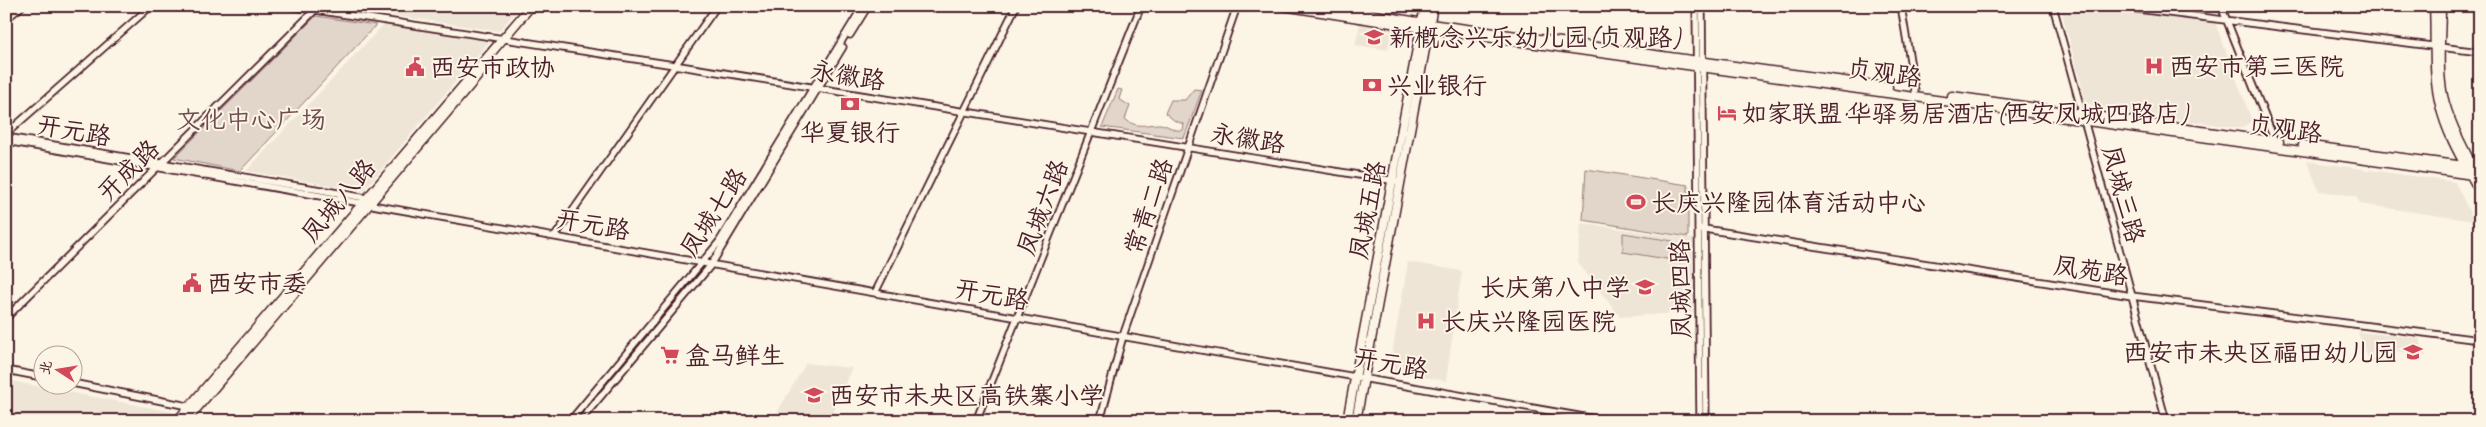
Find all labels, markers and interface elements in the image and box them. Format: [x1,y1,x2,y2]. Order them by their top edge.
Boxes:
place label: 新概念兴乐幼儿园(贞观路) [1389,22,1682,54]
school or university icon: 新概念兴乐幼儿园(贞观路) [1363,26,1385,48]
place label: 西安市第三医院 [2169,51,2344,83]
place label: 西安市政协 [430,52,555,84]
street label: 贞观路 [1844,52,1923,94]
street label: 永徽路 [808,54,887,98]
hospital icon: 西安市第三医院 [2143,55,2165,77]
public building icon: 西安市政协 [404,56,426,78]
place label: 兴业银行 [1387,70,1487,102]
bank icon: 兴业银行 [1361,74,1383,96]
bank icon: 华夏银行 [839,93,861,115]
place label: 如家联盟·华驿易居酒店(西安凤城四路店) [1742,98,2190,130]
hotel icon: 如家联盟·华驿易居酒店(西安凤城四路店) [1716,102,1738,124]
park label: 文化中心广场 [176,104,326,136]
street label: 贞观路 [2245,108,2324,150]
street label: 开元路 [34,109,114,153]
place label: 华夏银行 [800,117,900,149]
street label: 永徽路 [1208,117,1287,161]
street label: 开成路 [91,133,167,209]
street label: 凤城三路 [2095,142,2151,247]
street label: 凤城八路 [294,152,383,249]
street label: 常青二路 [1118,154,1180,259]
street label: 凤城六路 [1010,155,1076,260]
street label: 凤城五路 [1343,158,1393,262]
street label: 凤城七路 [673,162,754,263]
place label: 长庆兴隆园体育活动中心 [1651,187,1926,219]
sports icon: 长庆兴隆园体育活动中心 [1625,191,1647,213]
street label: 开元路 [553,203,633,247]
street label: 凤城四路 [1664,239,1698,339]
street label: 凤苑路 [2051,249,2130,293]
place label: 西安市委 [207,268,307,300]
public building icon: 西安市委 [181,272,203,294]
place label: 长庆第八中学 [1480,272,1630,304]
street label: 开元路 [952,273,1032,317]
school or university icon: 长庆第八中学 [1634,276,1656,298]
place label: 长庆兴隆园医院 [1441,306,1616,338]
hospital icon: 长庆兴隆园医院 [1415,310,1437,332]
place label: 西安市未央区福田幼儿园 [2123,337,2398,369]
place label: 盒马鲜生 [685,340,785,372]
school or university icon: 西安市未央区福田幼儿园 [2402,341,2424,363]
street label: 开元路 [1351,342,1431,386]
north arrow [32,344,82,394]
supermarket icon: 盒马鲜生 [659,344,681,366]
text: 北 [36,359,56,376]
place label: 西安市未央区高铁寨小学 [829,380,1104,412]
school or university icon: 西安市未央区高铁寨小学 [803,384,825,406]

